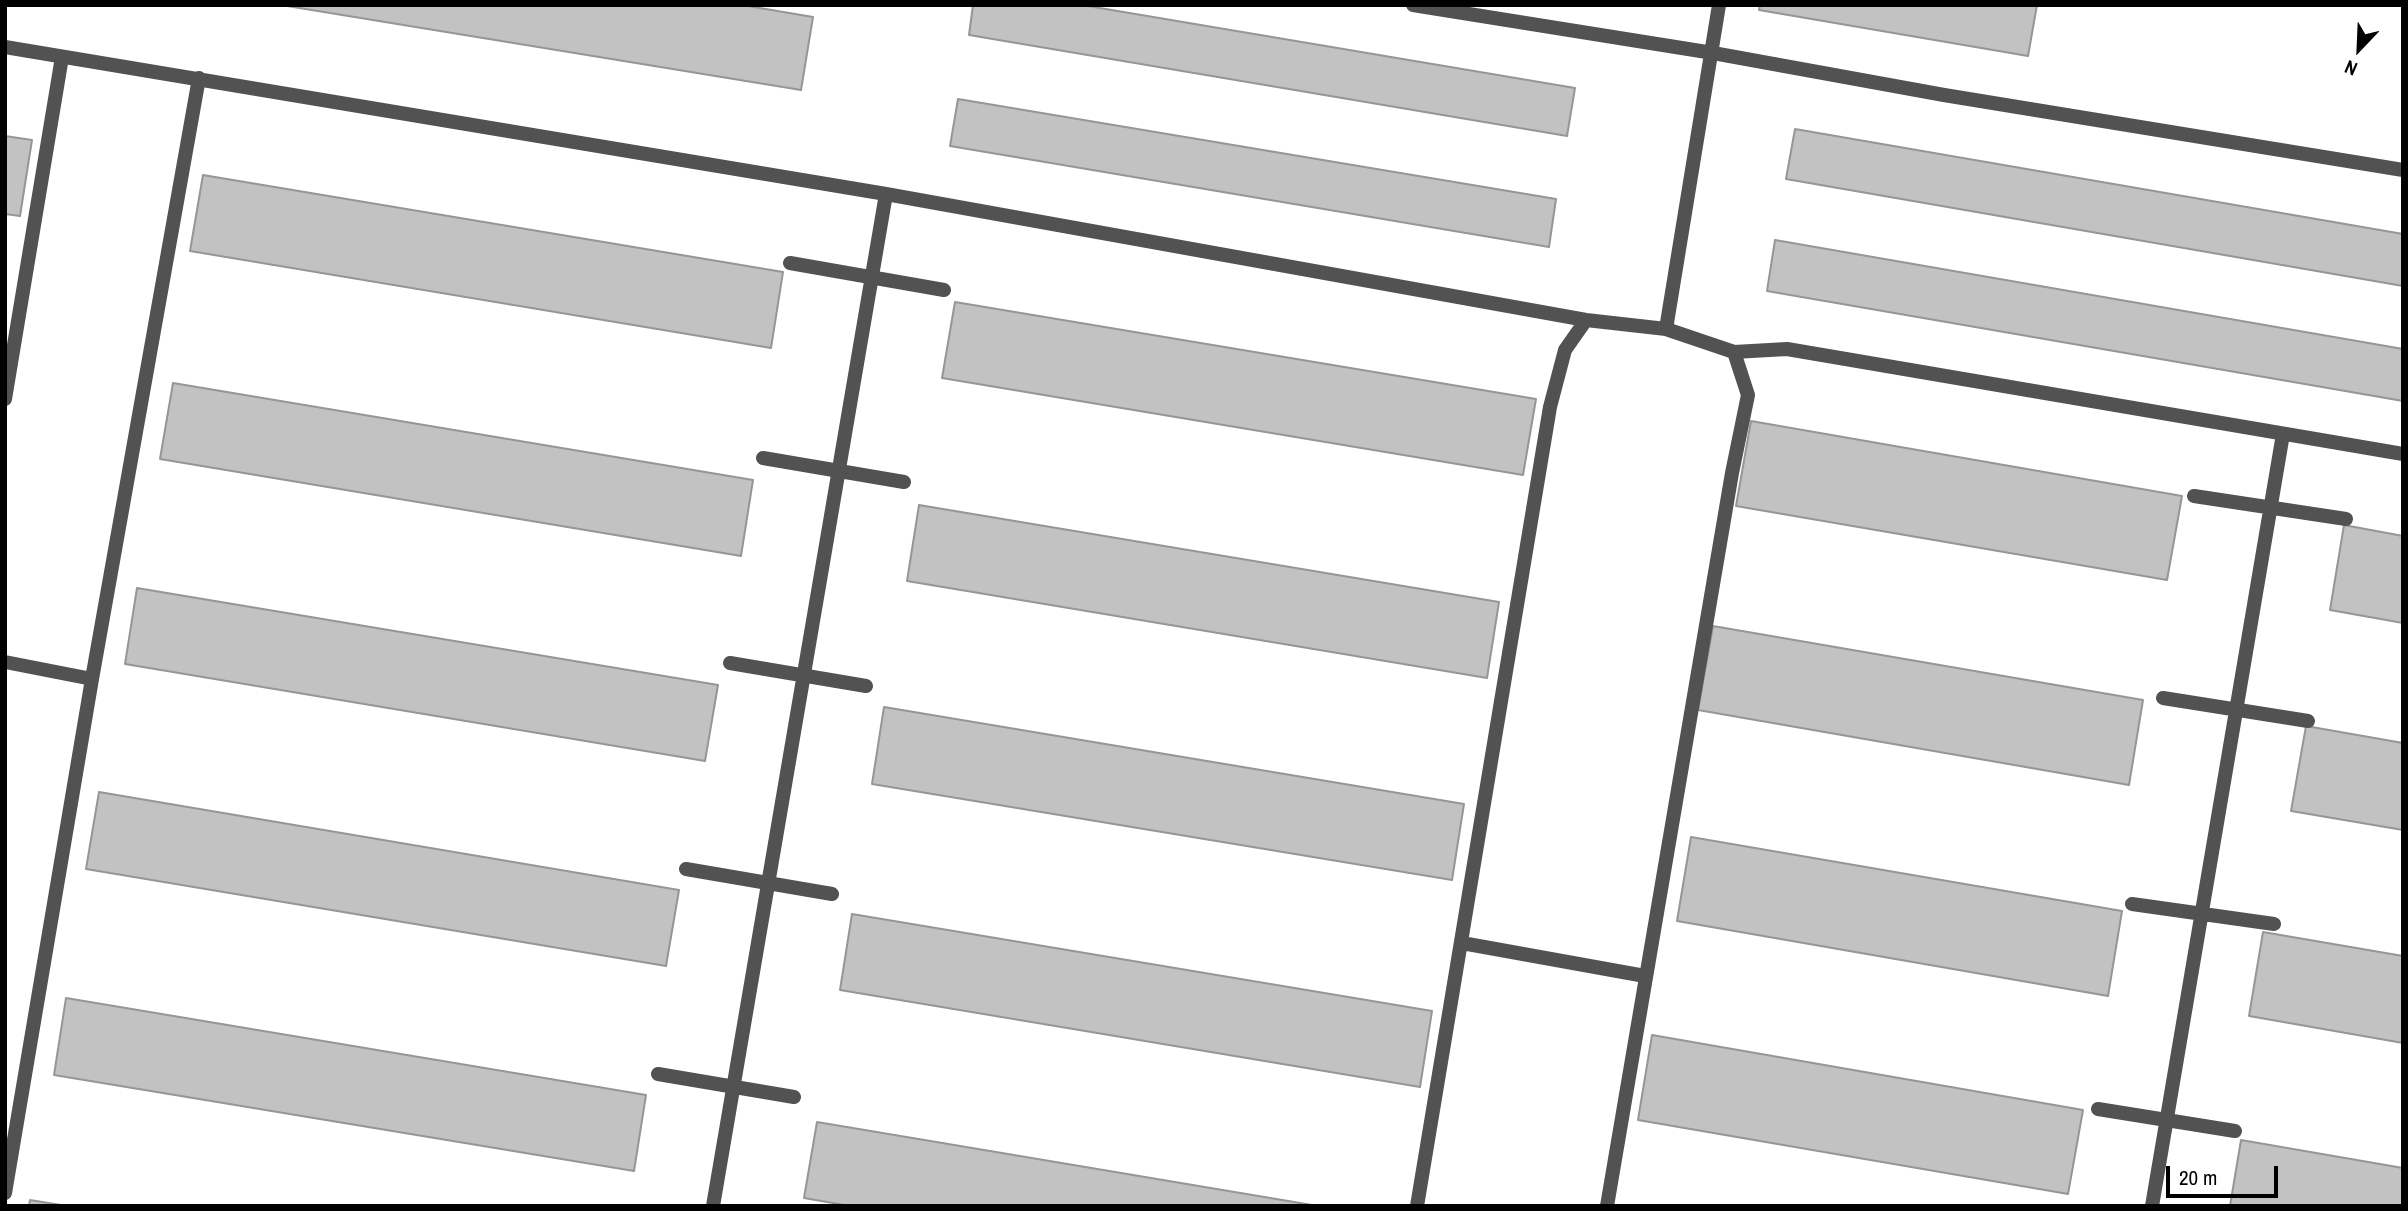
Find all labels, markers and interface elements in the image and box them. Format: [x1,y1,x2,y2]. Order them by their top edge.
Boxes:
north arrow [2324,14,2394,84]
text: N [2341,54,2361,82]
scale bar [2170,1152,2282,1196]
text: 20 m [2179,1163,2217,1192]

